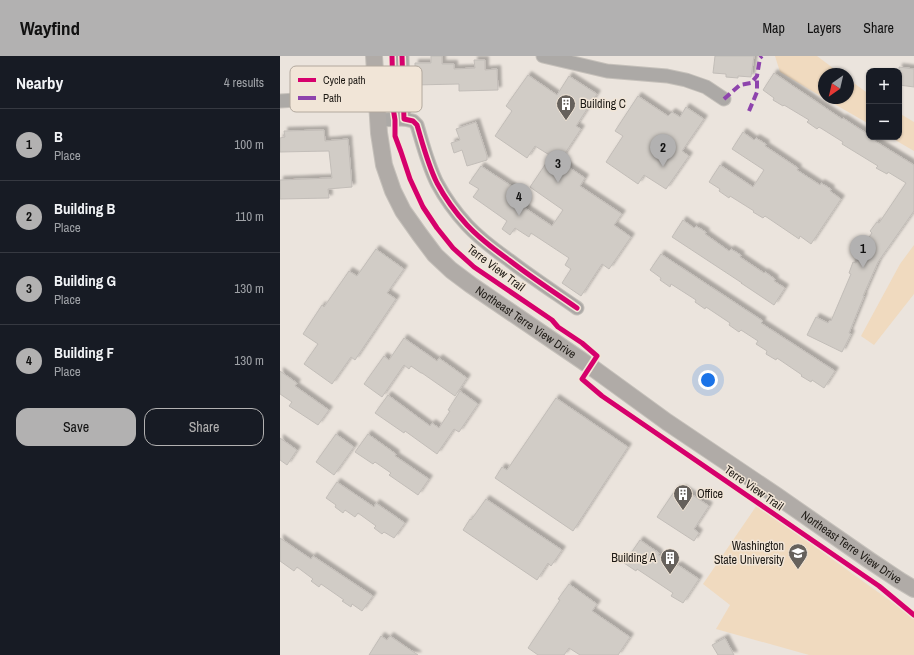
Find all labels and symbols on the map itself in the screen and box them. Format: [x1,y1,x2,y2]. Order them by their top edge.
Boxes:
legend [290,66,422,112]
north arrow [818,68,854,104]
text: Cycle path [323,73,366,87]
text: Path [323,91,342,105]
building icon: Building C [555,93,577,121]
place label: Building C [580,96,626,112]
pin: 2 [650,134,676,167]
pin: 3 [545,150,571,183]
pin: 4 [506,183,532,216]
pin: 1 [850,235,876,268]
street label: Terre View Trail [464,241,528,295]
street label: Northeast Terre View Drive [472,282,579,362]
your location [698,370,718,390]
street label: Terre View Trail [721,462,787,514]
building icon: Office [672,483,694,511]
place label: Office [697,486,723,502]
street label: Northeast Terre View Drive [798,507,905,588]
place label: Washington State University [714,538,784,568]
school or university icon: Washington State University [787,542,809,570]
building icon: Building A [659,547,681,575]
place label: Building A [611,550,656,566]

